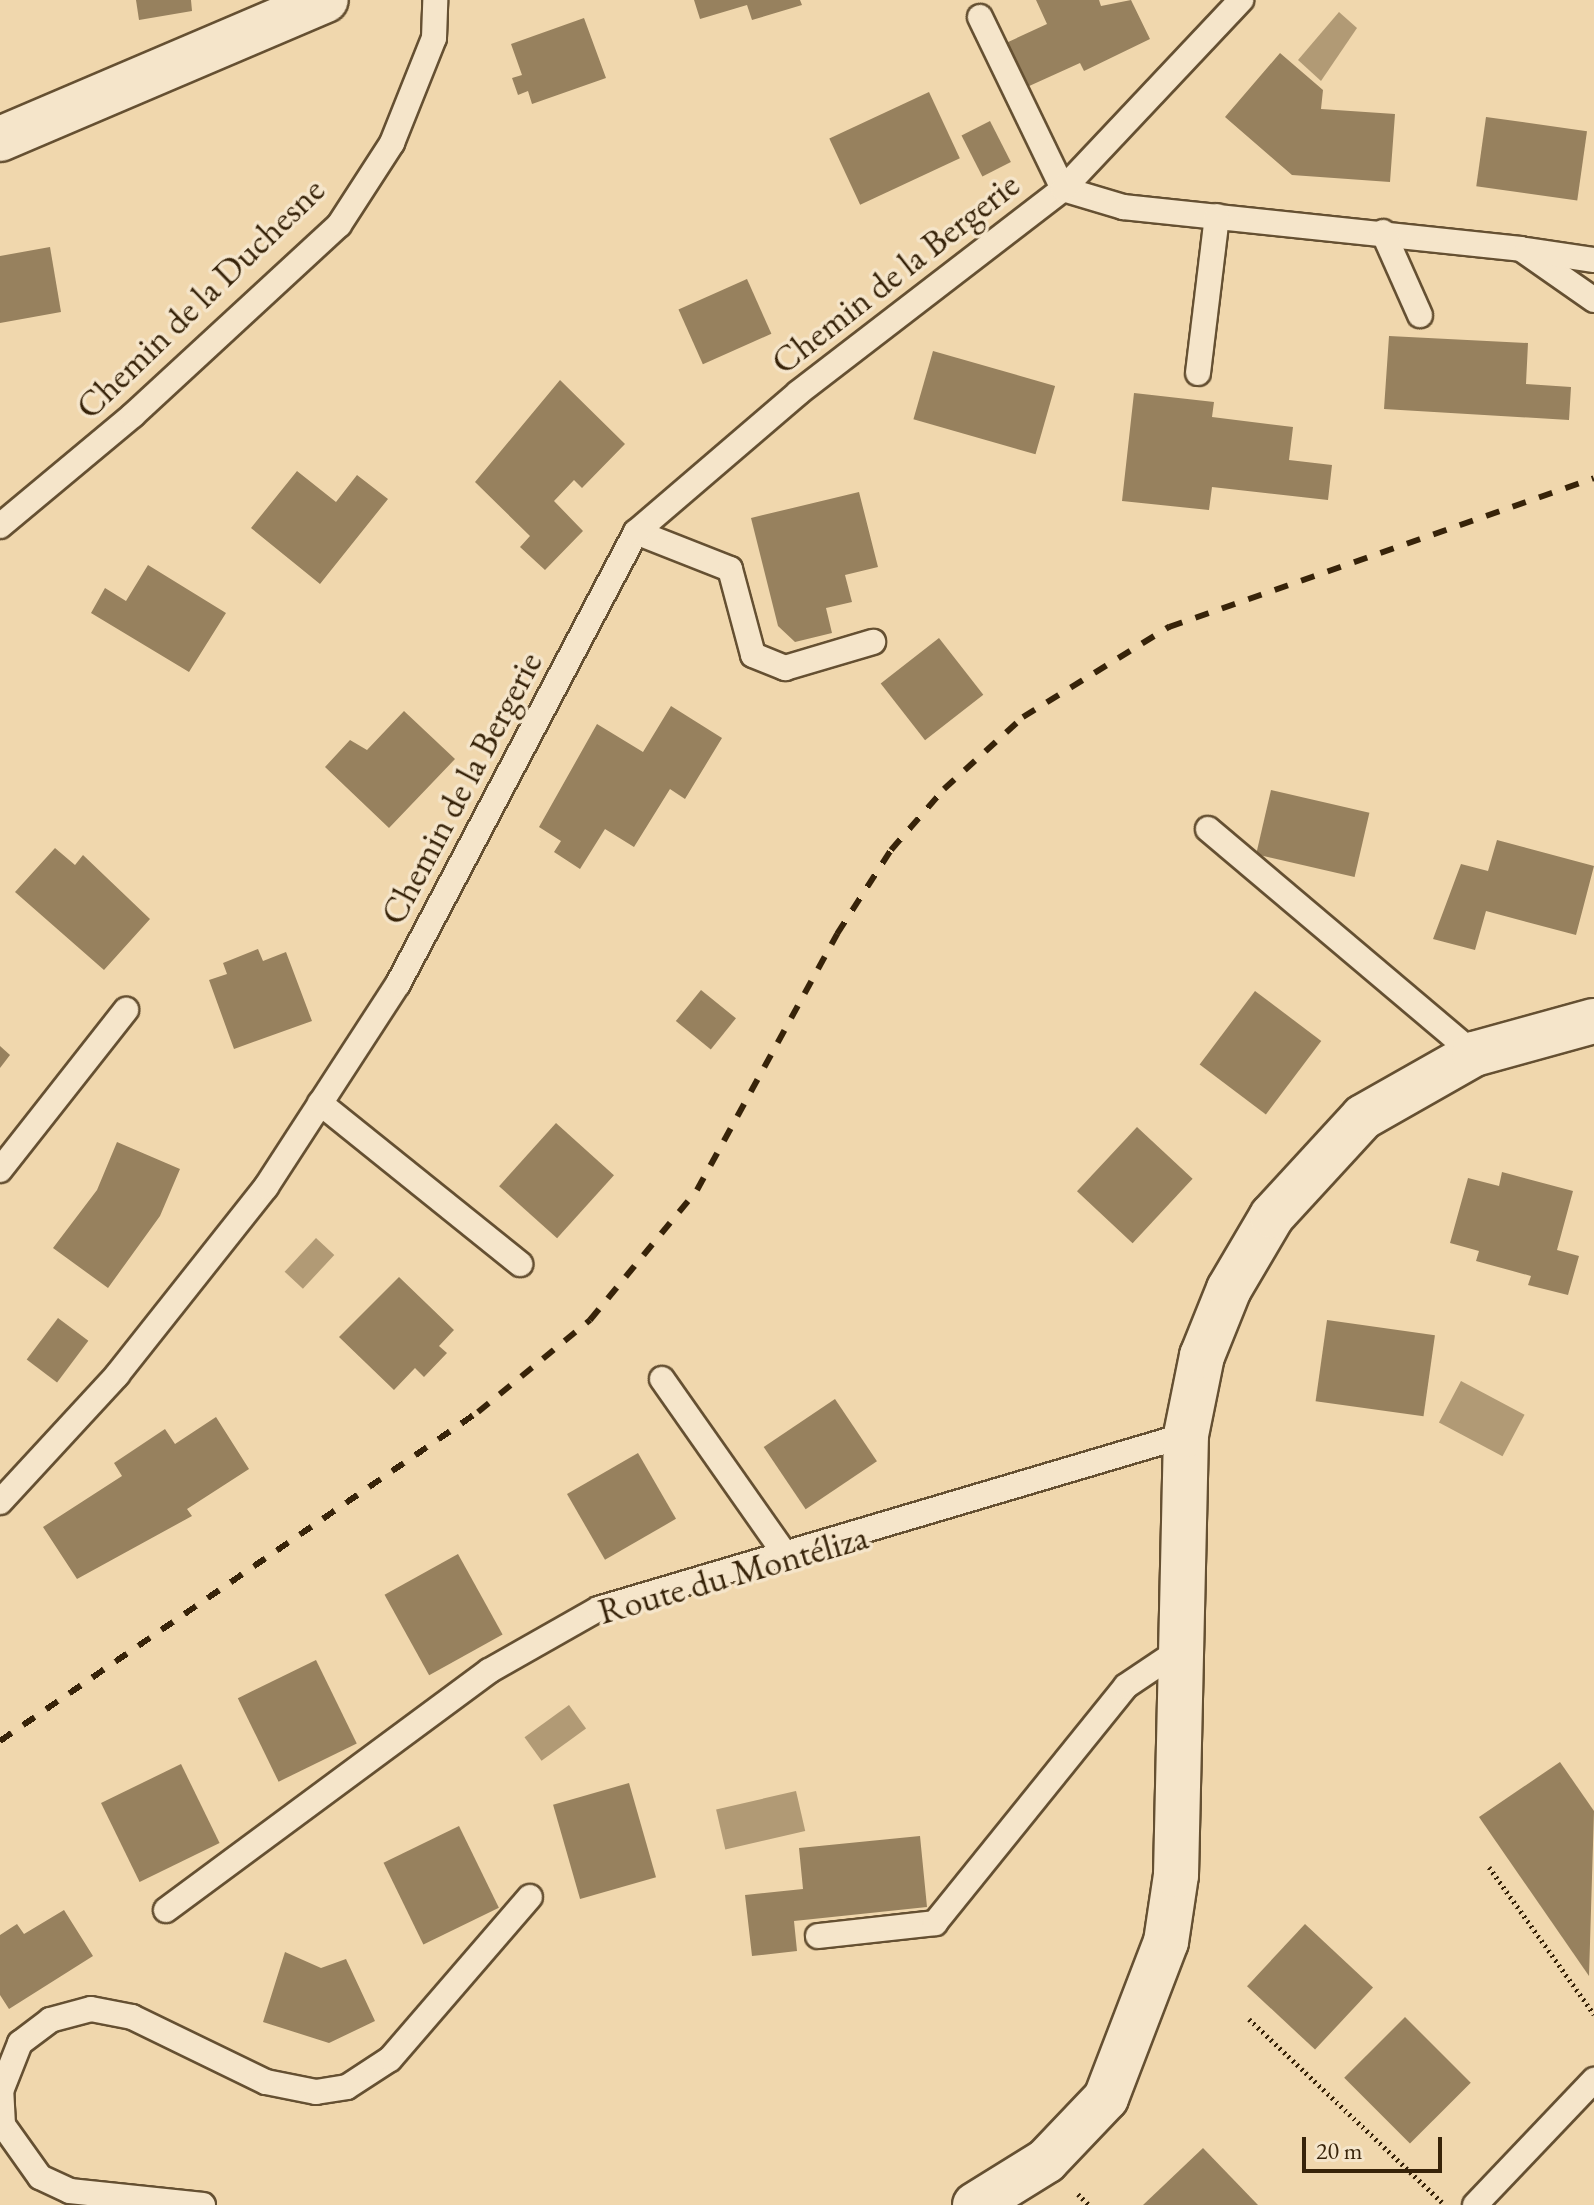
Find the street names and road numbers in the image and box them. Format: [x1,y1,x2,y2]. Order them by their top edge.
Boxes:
street label: Chemin de la Bergerie [762,163,1028,383]
street label: Chemin de la Duchesne [67,168,333,428]
street label: Chemin de la Bergerie [371,644,551,932]
street label: Route du Montéliza [593,1515,873,1633]

